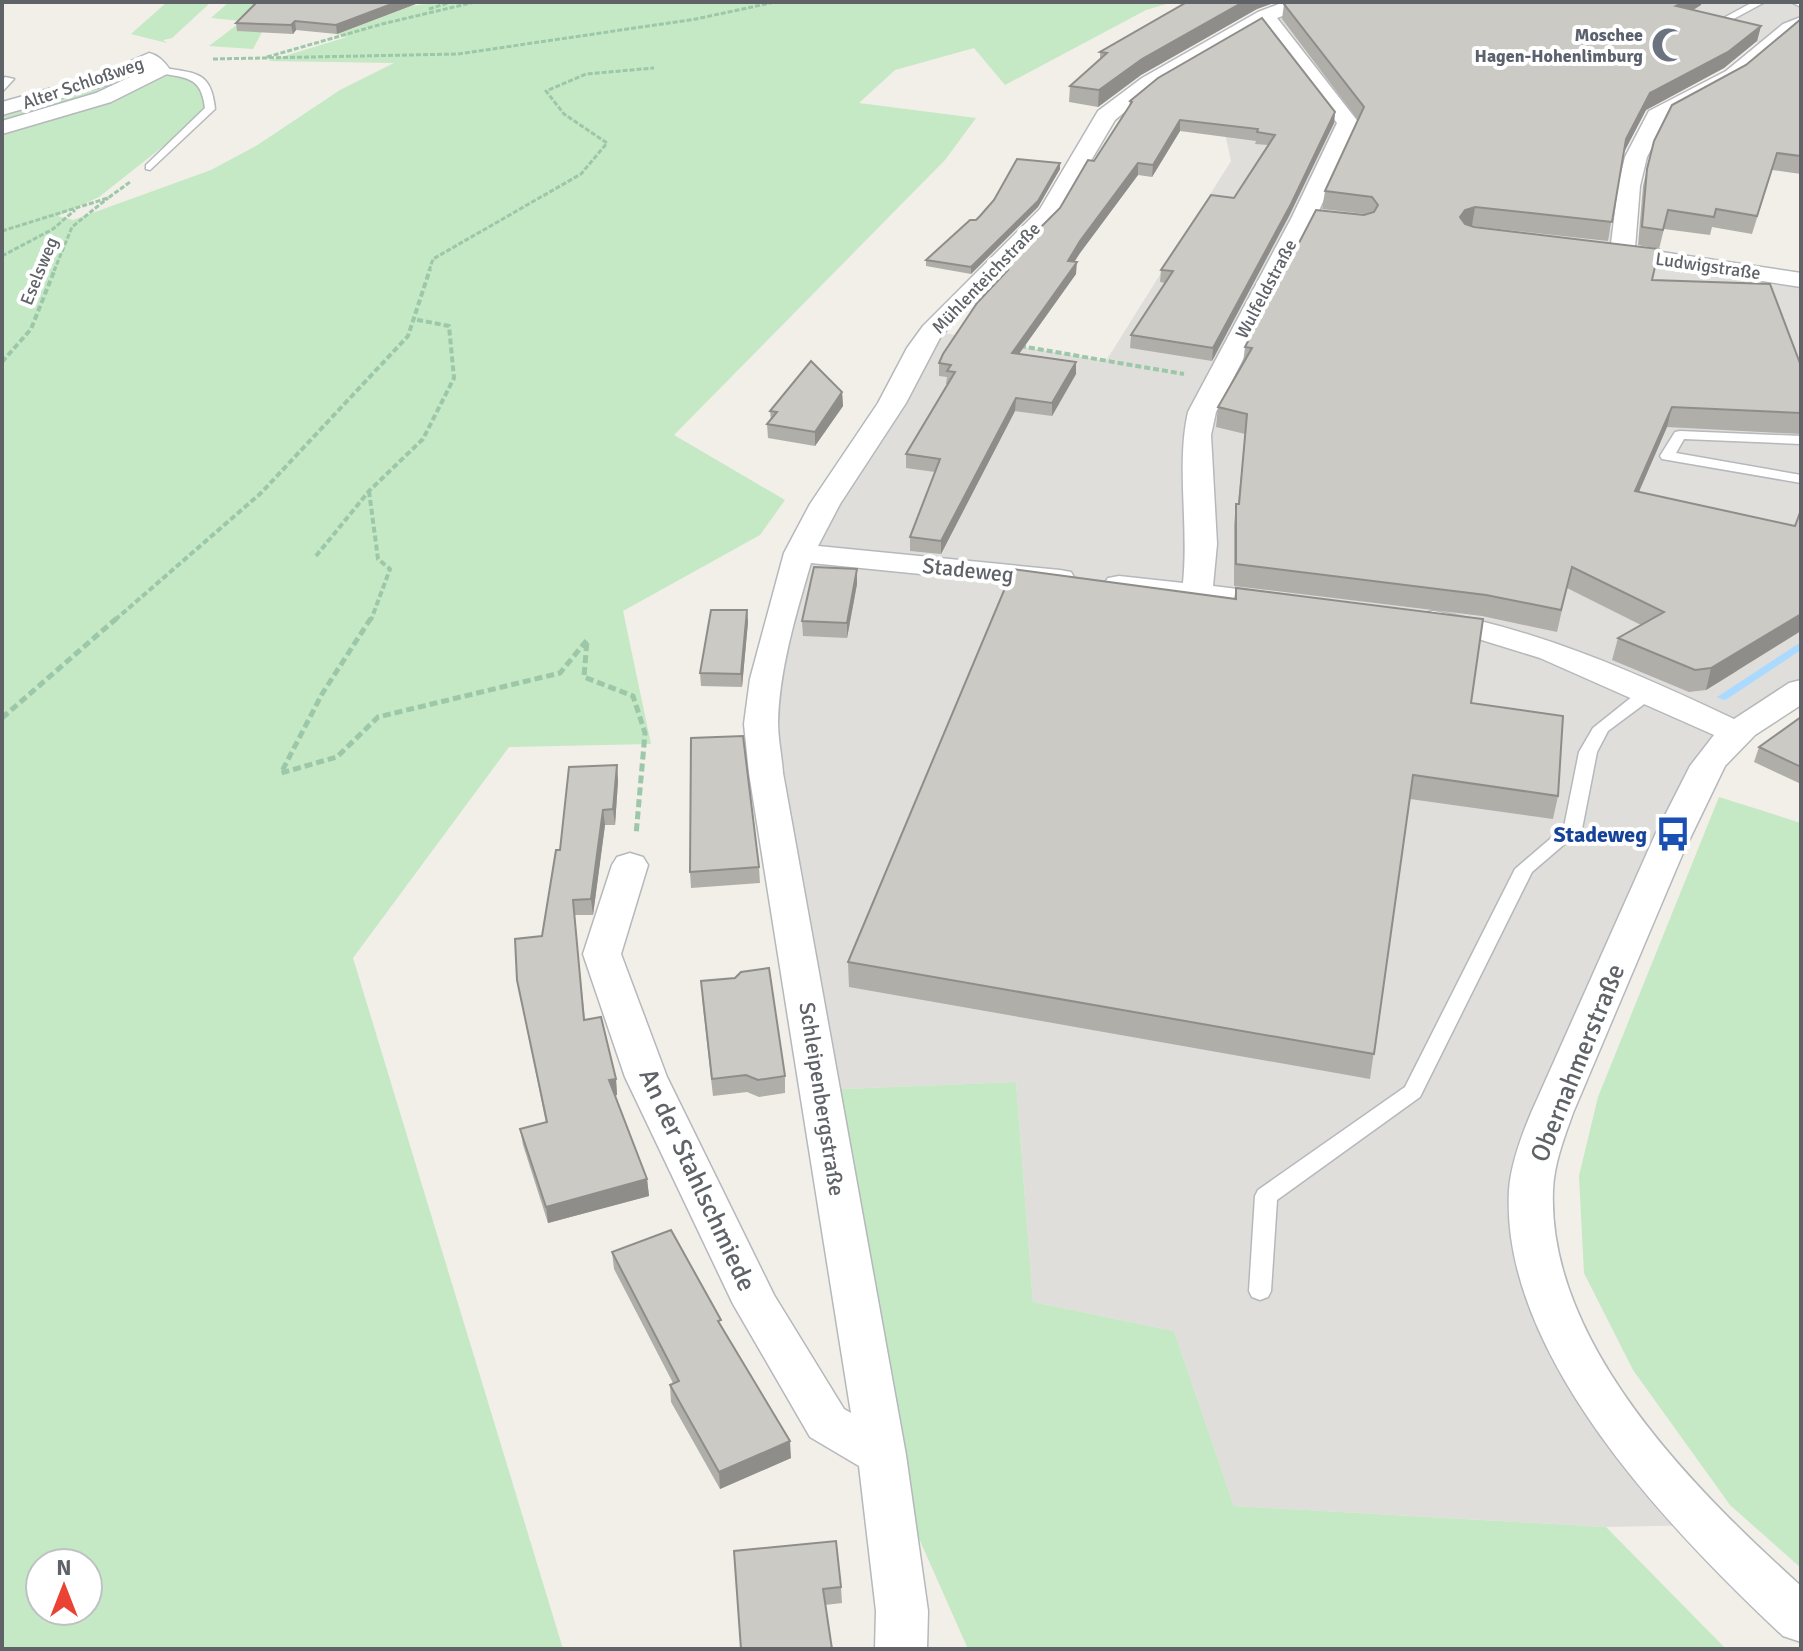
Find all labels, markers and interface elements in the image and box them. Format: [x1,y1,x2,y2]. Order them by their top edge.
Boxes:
place label: Moschee Hagen-Hohenlimburg [1475,24,1643,67]
mosque icon: Moschee Hagen-Hohenlimburg [1650,26,1688,64]
street label: Alter Schloßweg [19,52,147,114]
street label: Mühlenteichstraße [927,218,1045,338]
street label: Eselsweg [15,234,63,308]
street label: Wulfeldstraße [1231,236,1301,342]
street label: Ludwigstraße [1654,248,1762,284]
street label: Stadeweg [921,552,1015,588]
bus stop icon: Stadeweg [1654,815,1692,853]
place label: Stadeweg [1554,821,1647,848]
street label: Obernahmerstraße [1524,959,1632,1167]
street label: Schleipenbergstraße [793,1000,851,1198]
street label: An der Stahlschmiede [631,1064,763,1296]
north arrow [24,1547,104,1627]
text: N [56,1554,72,1581]

